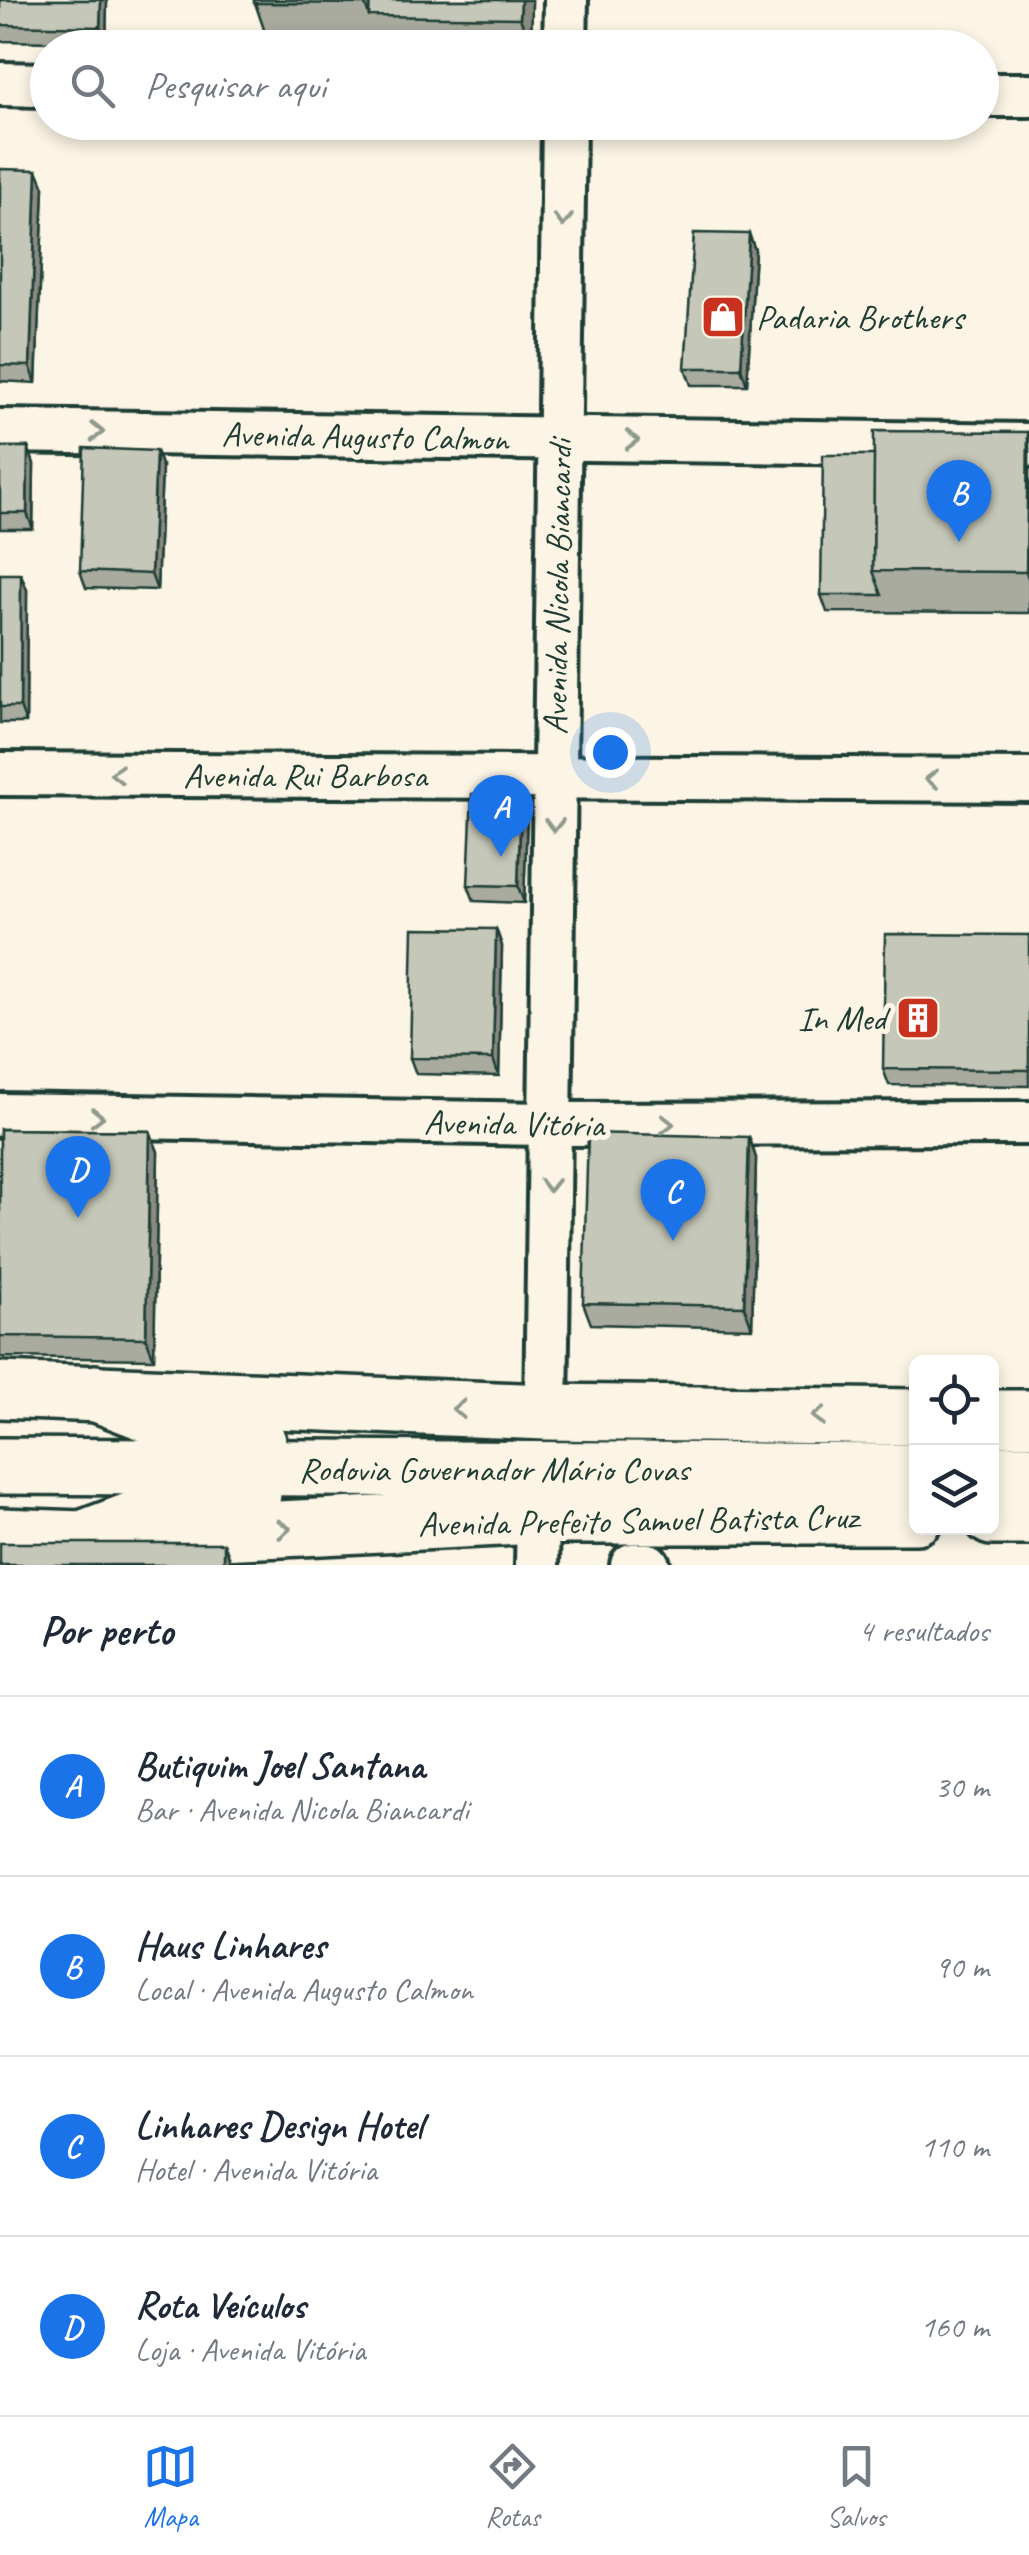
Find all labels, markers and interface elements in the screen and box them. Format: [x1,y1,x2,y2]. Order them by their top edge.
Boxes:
search box [30,30,999,140]
icon: search [65,58,120,113]
text: Pesquisar aqui [145,62,326,109]
one-way arrow [552,212,573,228]
shop icon: Padaria Brothers [700,294,746,340]
place label: Padaria Brothers [756,295,966,340]
street label: Avenida Augusto Calmon [221,412,511,462]
one-way arrow [90,422,106,443]
one-way arrow [626,429,641,451]
street label: Avenida Nicola Biancardi [532,434,583,735]
pin: B [926,460,992,542]
your location [585,727,636,778]
street label: Avenida Rui Barbosa [183,753,429,798]
one-way arrow [108,763,124,785]
one-way arrow [923,768,938,790]
pin: A [468,774,534,857]
one-way arrow [543,818,565,833]
building icon: In Med [895,995,941,1041]
place label: In Med [798,996,891,1041]
street label: Avenida Vitória [424,1099,606,1148]
one-way arrow [90,1106,106,1128]
one-way arrow [660,1113,676,1135]
pin: D [46,1136,110,1218]
pin: C [640,1158,706,1241]
one-way arrow [539,1177,560,1193]
map controls [909,1355,999,1535]
button: locate [909,1355,999,1445]
one-way arrow [451,1398,467,1419]
one-way arrow [811,1405,827,1426]
button: layers [909,1445,999,1535]
street label: Rodovia Governador Mário Covas [299,1447,692,1492]
street label: Avenida Prefeito Samuel Batista Cruz [418,1494,862,1547]
one-way arrow [277,1519,293,1540]
text: Por perto [40,1604,173,1657]
text: 4 resultados [858,1610,989,1651]
text: Butiquim Joel Santana [135,1742,425,1789]
text: A [64,1766,81,1807]
text: 30 m [935,1766,989,1807]
text: Bar · Avenida Nicola Biancardi [135,1789,469,1830]
text: Haus Linhares [135,1922,326,1969]
text: B [64,1946,81,1987]
text: 90 m [935,1946,989,1987]
text: Local · Avenida Augusto Calmon [135,1969,473,2010]
text: Linhares Design Hotel [135,2102,423,2149]
text: C [65,2126,80,2167]
text: 110 m [920,2126,989,2167]
text: Hotel · Avenida Vitória [135,2149,377,2190]
text: Rota Veículos [135,2282,305,2329]
text: D [63,2306,82,2347]
text: 160 m [920,2306,989,2347]
text: Loja · Avenida Vitória [135,2329,365,2370]
tab: Mapa [143,2439,198,2534]
tab: Rotas [485,2439,540,2534]
tab: Salvos [827,2439,886,2534]

